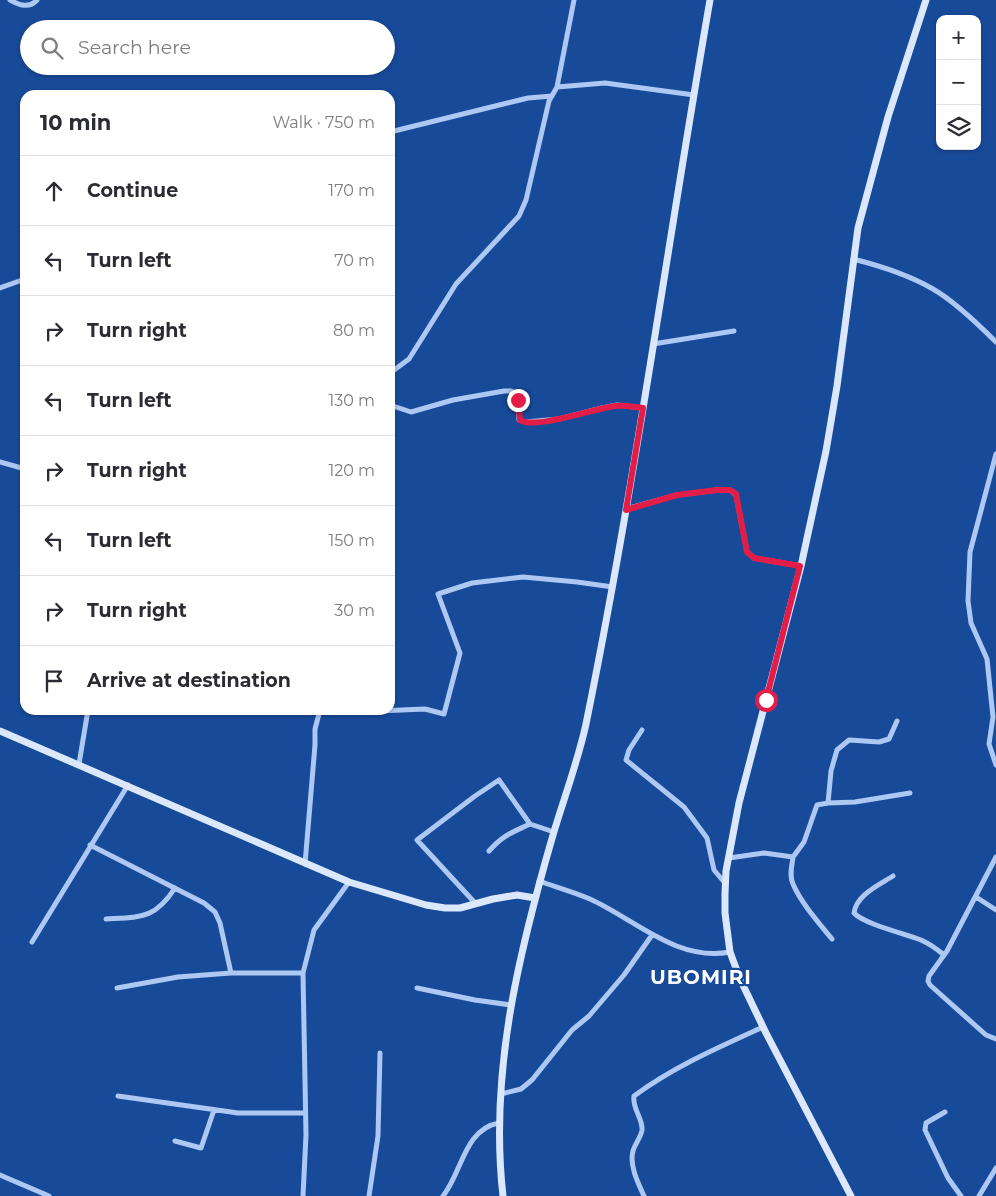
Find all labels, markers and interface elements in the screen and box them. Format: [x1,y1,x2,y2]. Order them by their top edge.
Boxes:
map controls [936,15,981,150]
button: + [936,15,981,60]
search box [20,20,395,75]
icon: search [38,34,66,62]
text: Search here [78,36,191,59]
button: − [936,60,981,105]
button: layers [936,105,981,150]
text: 10 min [40,110,111,135]
text: Walk · 750 m [272,113,375,132]
icon: ahead [40,177,68,205]
text: Continue [87,179,178,202]
text: 170 m [328,181,375,200]
icon: left [40,247,68,275]
text: Turn left [87,249,172,272]
text: 70 m [334,251,375,270]
icon: right [40,317,68,345]
text: Turn right [87,319,187,342]
text: 80 m [333,321,375,340]
icon: left [40,387,68,415]
text: Turn left [87,389,172,412]
route end [507,389,530,412]
text: 130 m [328,391,375,410]
icon: right [40,457,68,485]
text: Turn right [87,459,187,482]
text: 120 m [328,461,375,480]
icon: left [40,527,68,555]
text: Turn left [87,529,172,552]
text: 150 m [328,531,375,550]
icon: right [40,597,68,625]
text: Turn right [87,599,187,622]
text: 30 m [334,601,375,620]
icon: arrive [40,667,68,695]
text: Arrive at destination [87,669,291,692]
route start [755,689,778,712]
district label: UBOMIRI [650,965,752,989]

